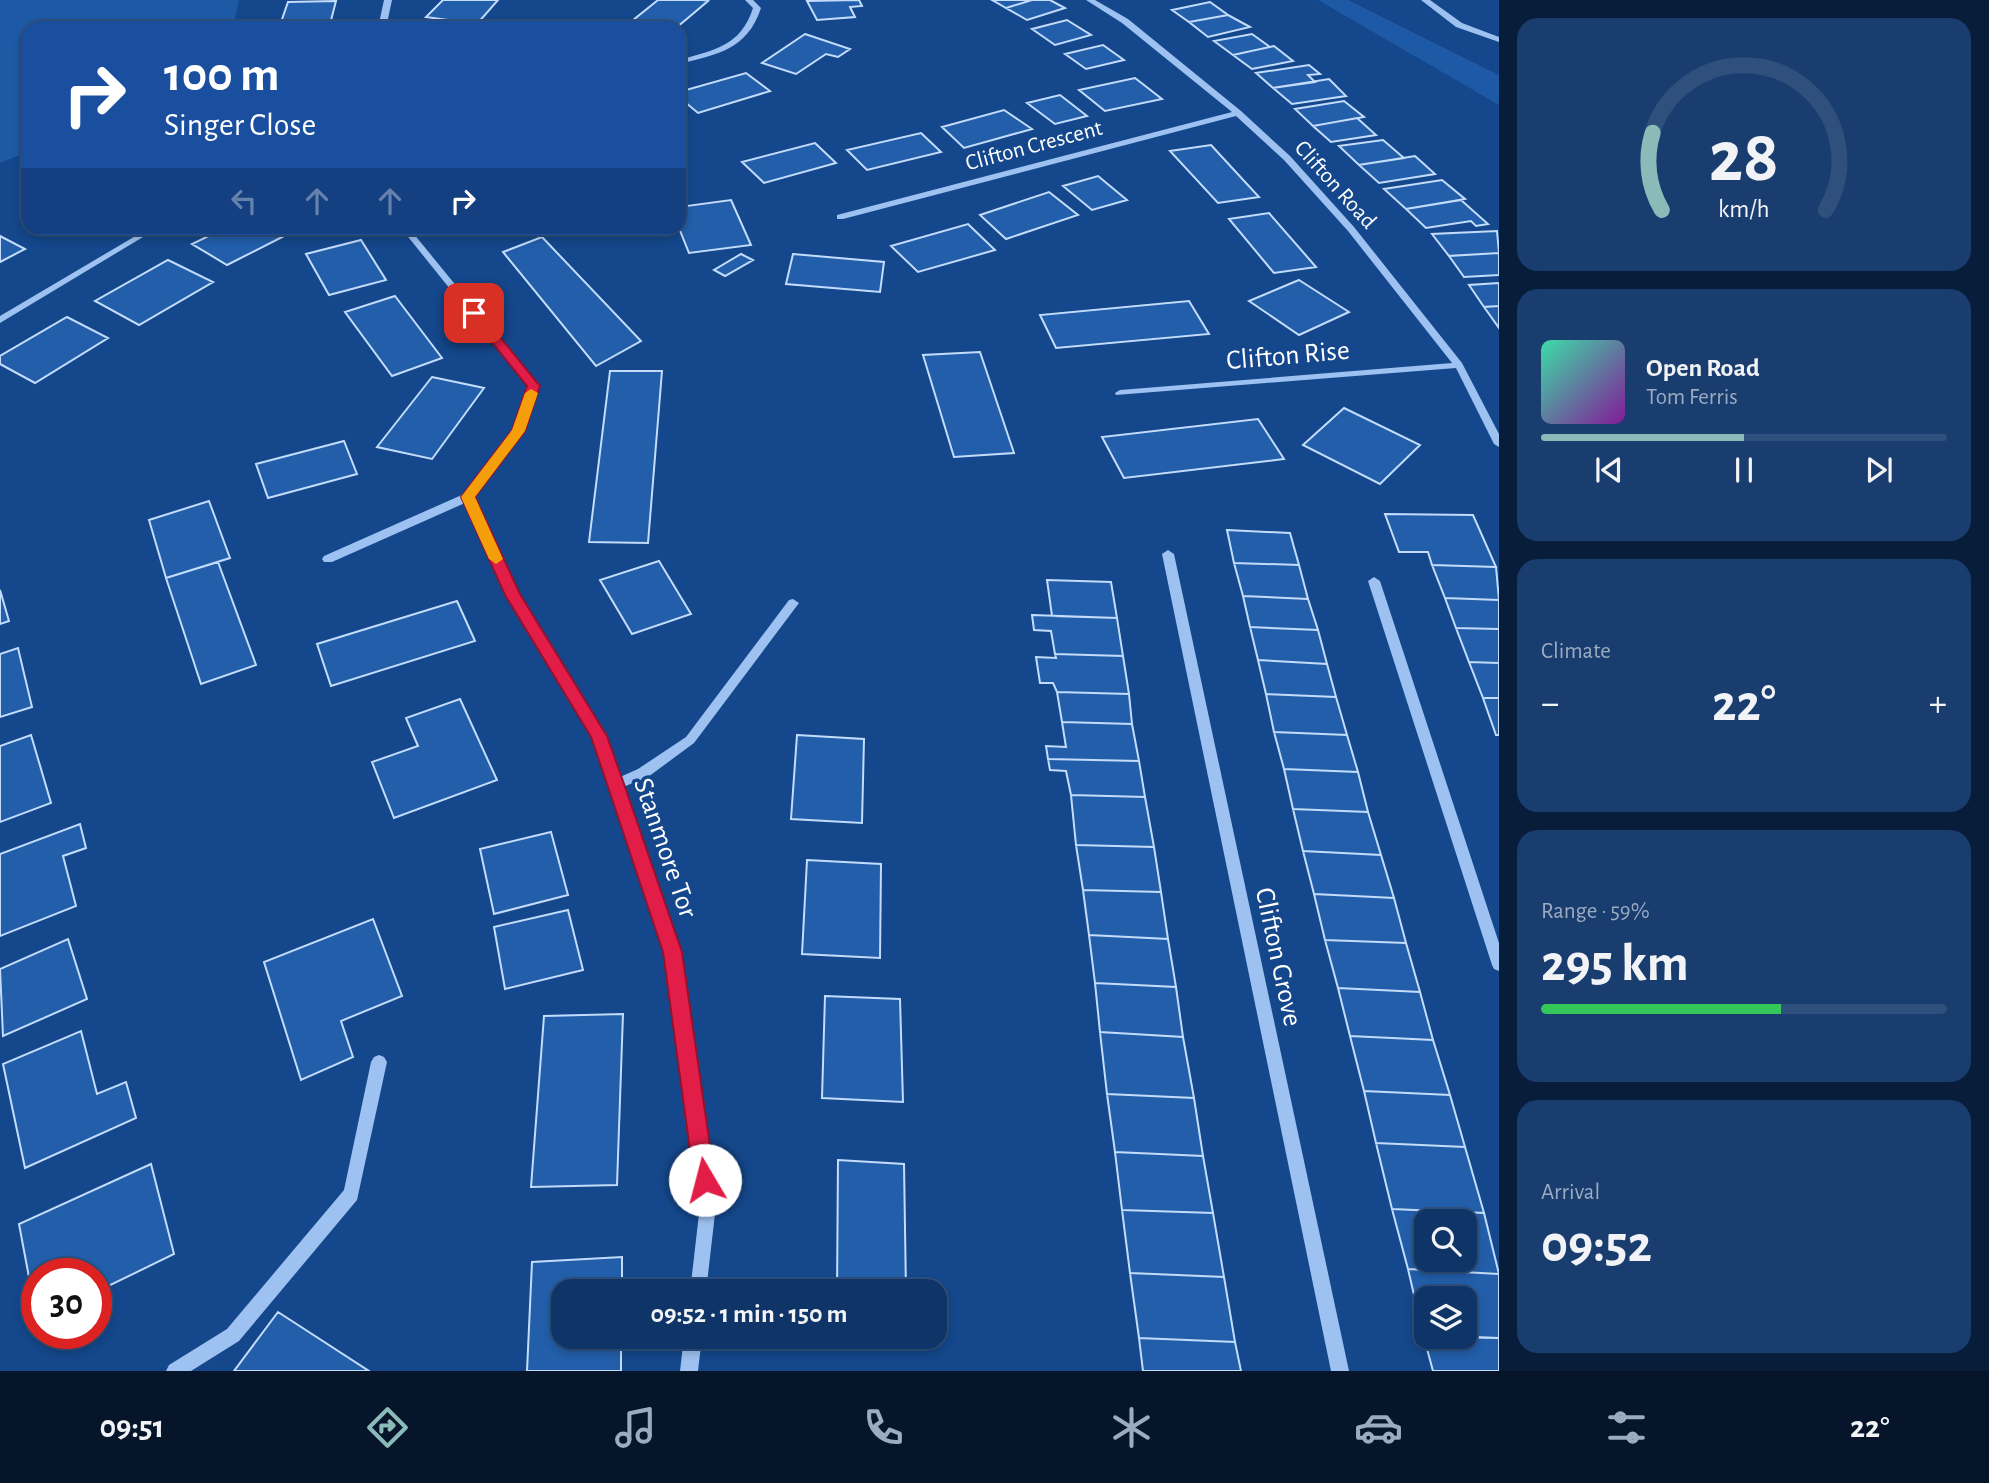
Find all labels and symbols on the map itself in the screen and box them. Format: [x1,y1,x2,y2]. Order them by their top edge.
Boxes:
street label: Clifton Crescent [963,117,1106,175]
street label: Clifton Road [1290,136,1380,234]
pin [444,283,504,343]
street label: Clifton Rise [1225,337,1351,375]
street label: Stanmore Tor [628,775,702,921]
street label: Clifton Grove [1250,885,1306,1029]
position arrow [668,1143,742,1217]
speed limit sign: 30 [21,1258,112,1349]

